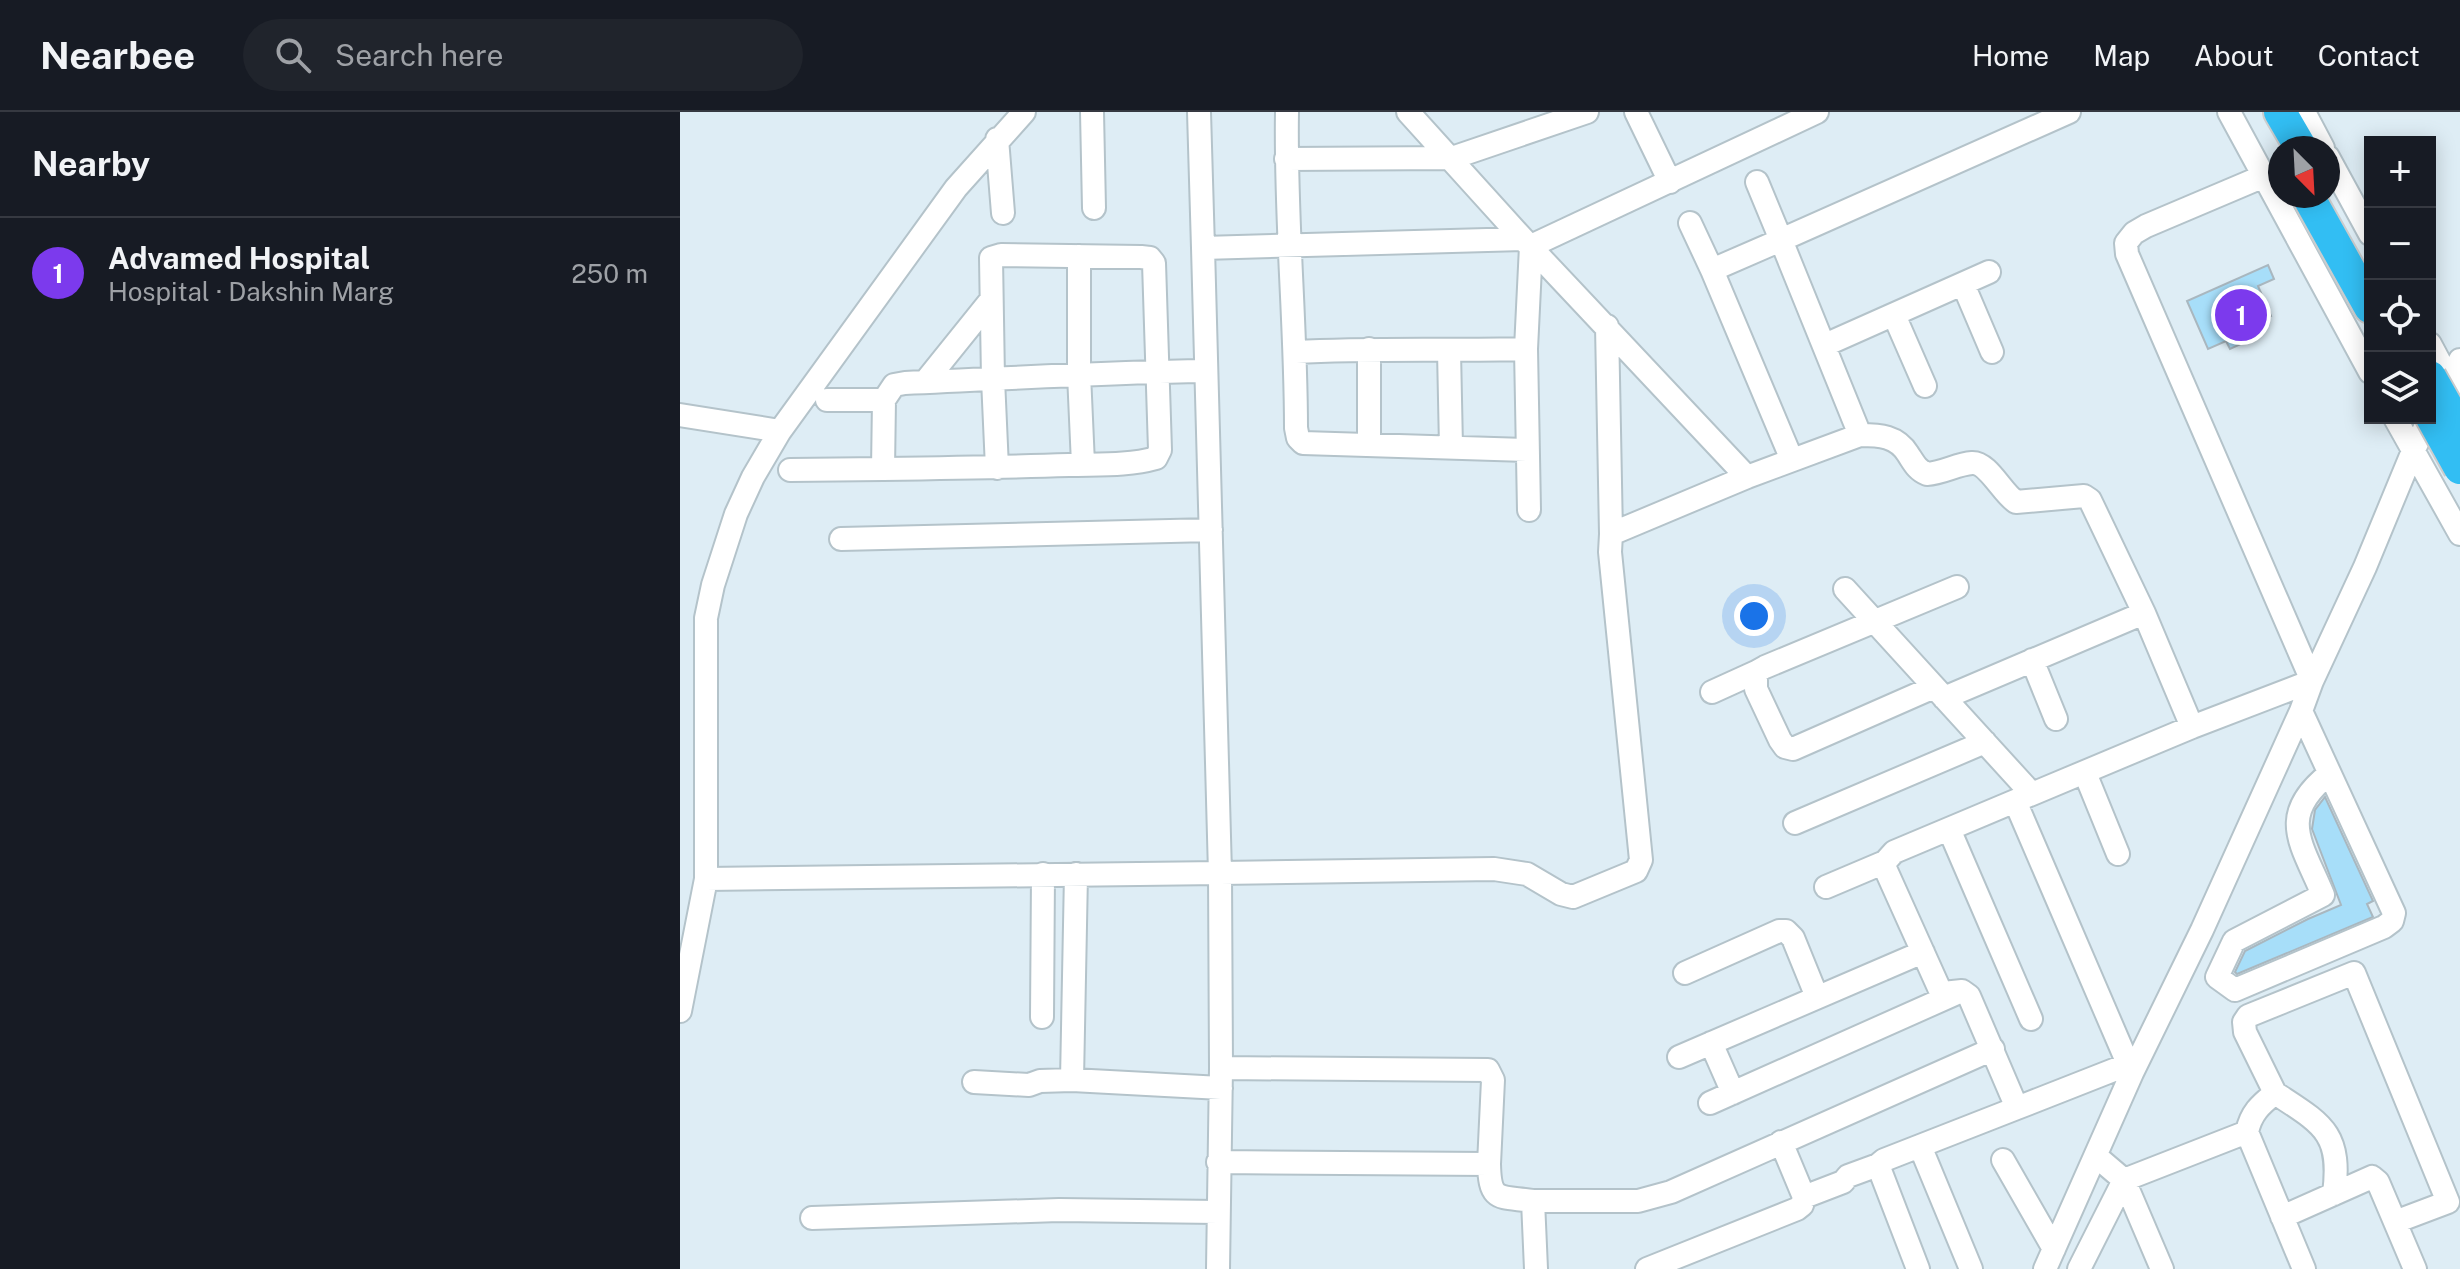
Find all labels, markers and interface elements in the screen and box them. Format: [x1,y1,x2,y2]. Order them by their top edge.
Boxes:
search box [243,19,803,91]
text: Nearbee [40,33,195,78]
icon: search [271,33,315,77]
text: Search here [335,37,504,73]
text: Home [1972,39,2049,72]
text: Map [2093,39,2150,72]
text: About [2194,39,2274,72]
text: Contact [2318,39,2420,72]
north arrow [2268,136,2340,208]
map controls [2364,136,2436,424]
button: + [2364,136,2436,208]
text: Nearby [32,144,150,184]
button: − [2364,208,2436,280]
text: Advamed Hospital [108,240,370,276]
text: 1 [52,258,64,289]
text: 250 m [571,258,648,289]
text: Hospital · Dakshin Marg [108,276,394,307]
button: locate [2364,280,2436,352]
pin: 1 [2215,285,2267,345]
button: layers [2364,352,2436,424]
your location [1734,596,1774,636]

